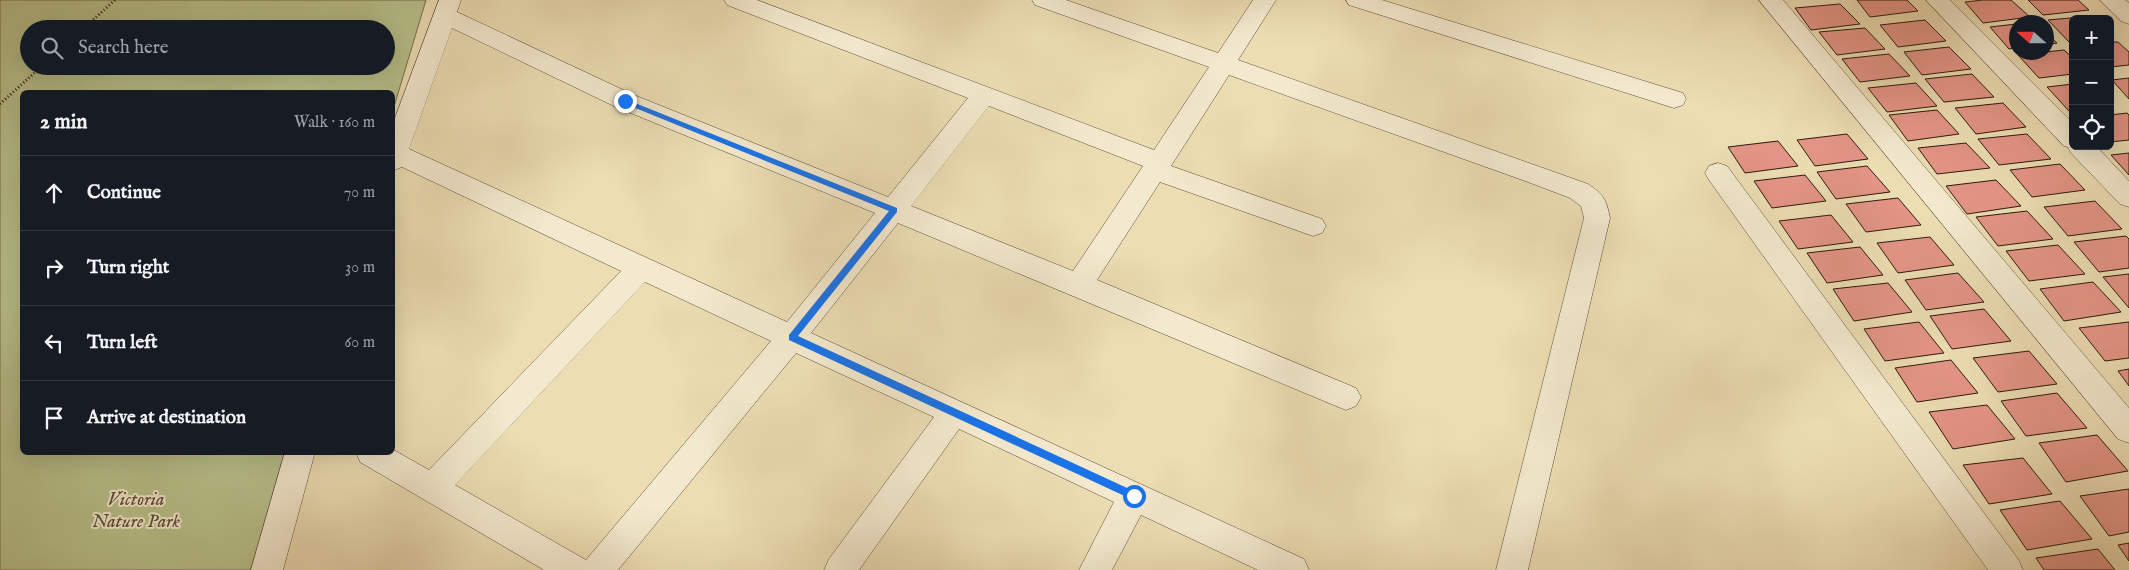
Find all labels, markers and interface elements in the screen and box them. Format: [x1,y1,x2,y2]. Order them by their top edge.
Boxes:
north arrow [2009,15,2054,60]
map controls [2069,15,2114,150]
button: + [2069,15,2114,60]
search box [20,20,395,75]
icon: search [38,34,66,62]
text: Search here [78,36,169,60]
button: − [2069,60,2114,105]
route end [614,90,637,113]
button: locate [2069,105,2114,150]
text: 2 min [40,109,87,136]
text: Walk · 160 m [294,113,375,133]
icon: ahead [40,179,68,207]
text: Continue [87,181,161,205]
text: 70 m [344,183,375,203]
icon: right [40,254,68,282]
text: Turn right [87,256,169,280]
text: 30 m [345,258,375,278]
icon: left [40,329,68,357]
text: Turn left [87,331,158,355]
text: 60 m [345,333,375,353]
icon: arrive [40,404,68,432]
text: Arrive at destination [87,406,246,430]
route start [1123,485,1146,508]
park label: Victoria Nature Park [92,488,180,534]

